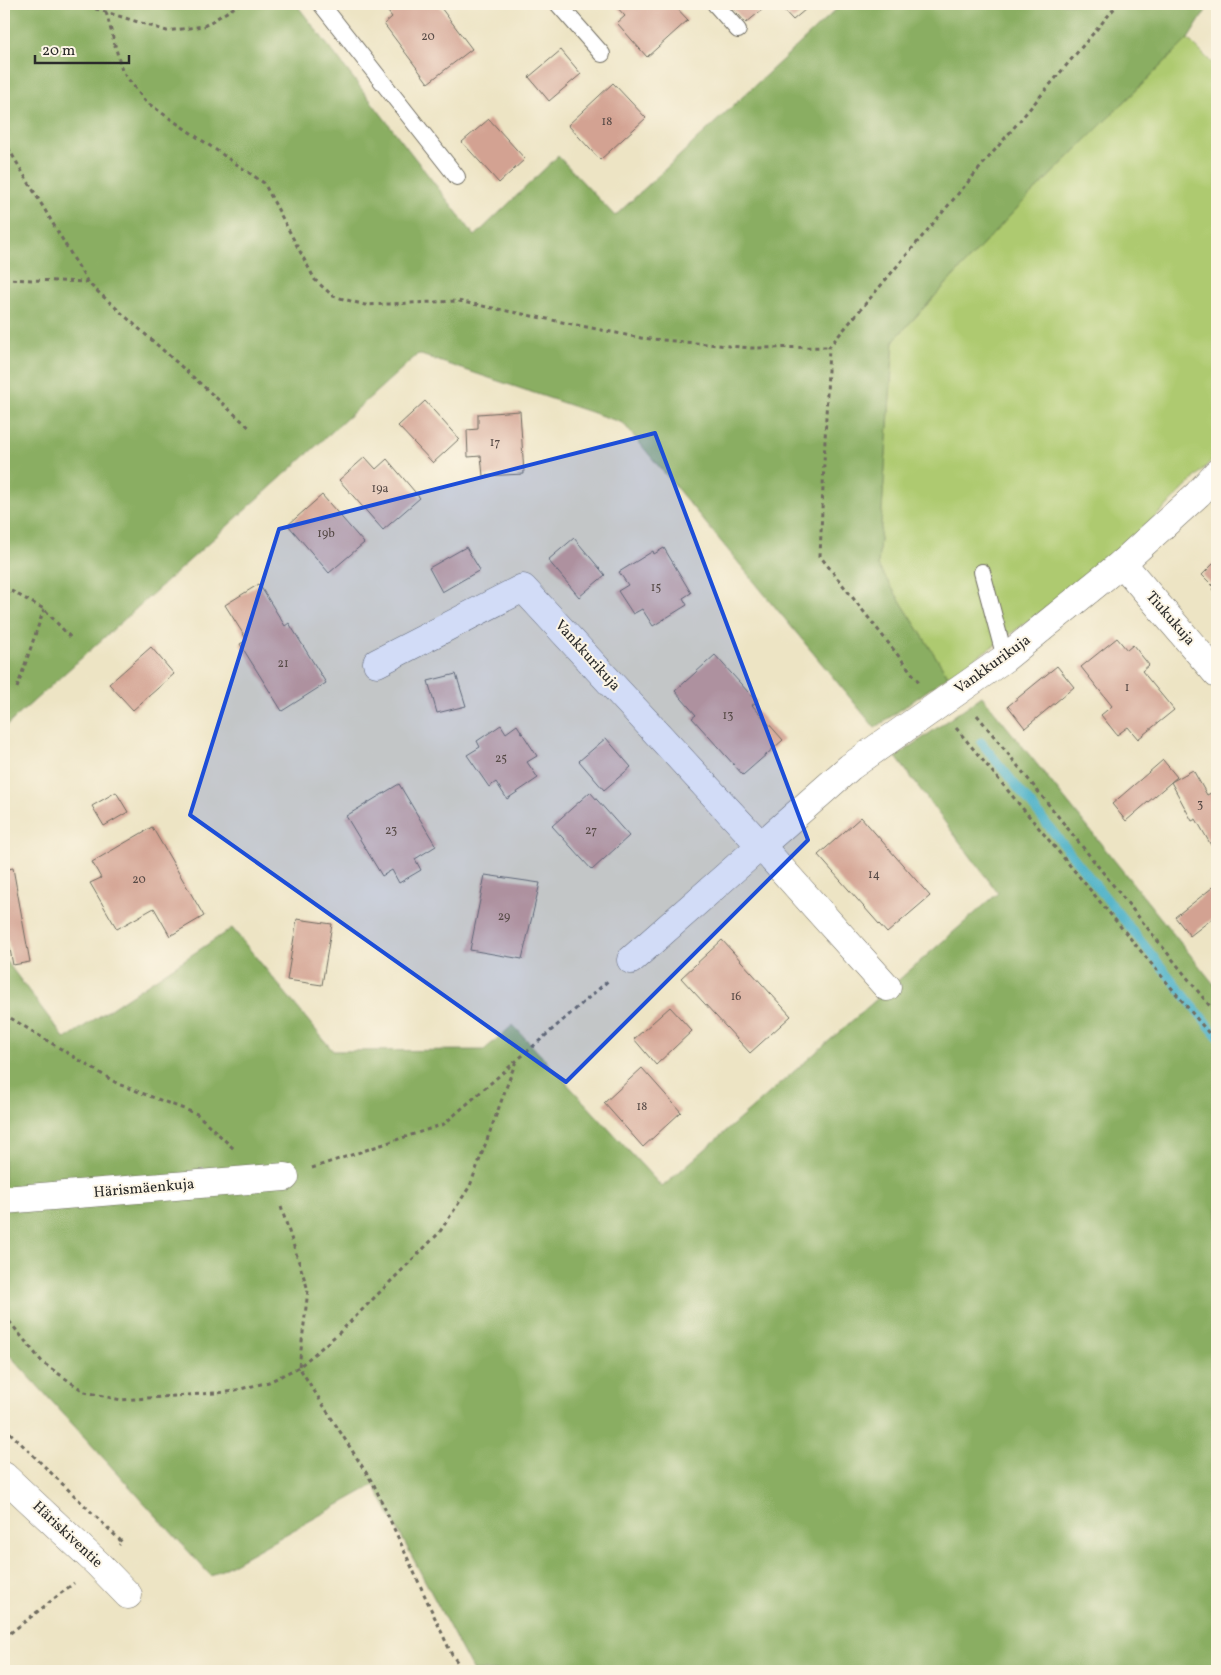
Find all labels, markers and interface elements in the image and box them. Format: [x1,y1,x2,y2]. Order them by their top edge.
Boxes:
house number: 20 [421,29,435,45]
scale bar [35,32,129,64]
text: 20 m [42,41,75,62]
house number: 18 [602,114,612,130]
house number: 17 [490,435,500,451]
house number: 19a [372,481,388,497]
house number: 19b [317,526,335,542]
house number: 15 [651,580,661,596]
street label: Tiukukuja [1140,587,1200,651]
street label: Vankkurikuja [549,616,625,696]
street label: Vankkurikuja [951,630,1035,700]
house number: 21 [277,656,289,672]
house number: 1 [1125,680,1129,696]
house number: 13 [723,708,733,724]
house number: 25 [495,751,507,767]
house number: 3 [1197,797,1203,813]
house number: 23 [385,823,397,839]
house number: 27 [585,823,597,839]
house number: 14 [868,867,880,883]
house number: 20 [132,872,146,888]
house number: 29 [498,909,510,925]
house number: 16 [731,989,741,1005]
house number: 18 [637,1099,647,1115]
street label: Härismäenkuja [93,1174,195,1204]
street label: Häriskiventie [27,1497,107,1573]

